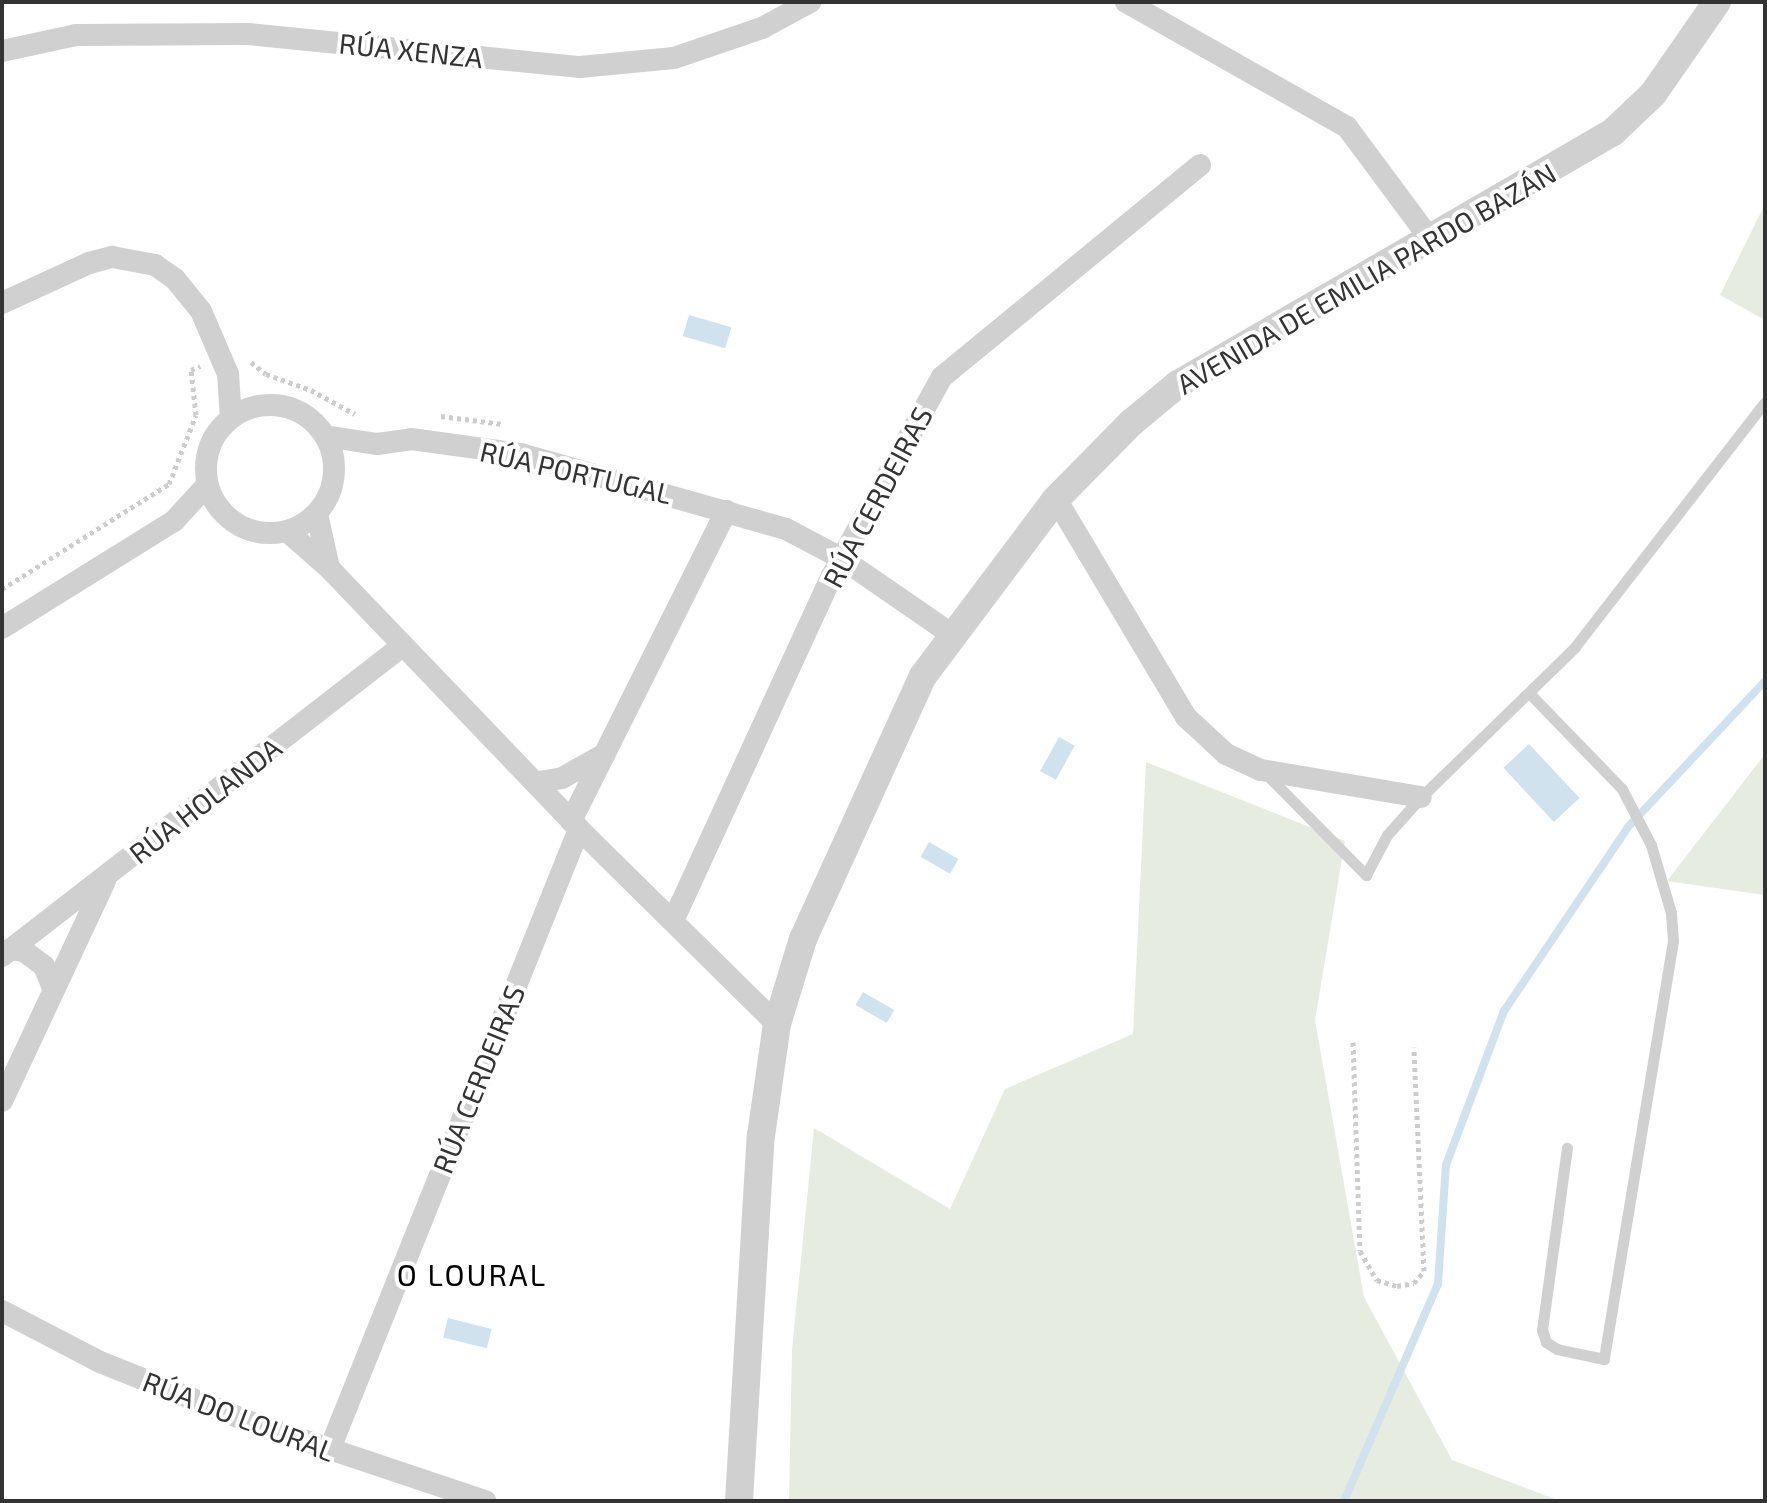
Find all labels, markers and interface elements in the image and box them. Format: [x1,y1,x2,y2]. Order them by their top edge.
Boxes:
street label: RÚA XENZA [337,26,485,74]
street label: AVENIDA DE EMILIA PARDO BAZÁN [1170,155,1562,401]
street label: RÚA CERDEIRAS [815,401,939,593]
street label: RÚA PORTUGAL [477,434,675,510]
street label: RÚA HOLANDA [122,730,288,870]
street label: RÚA CERDEIRAS [425,980,531,1178]
district label: O LOURAL [397,1256,547,1292]
street label: RÚA DO LOURAL [138,1364,340,1468]

